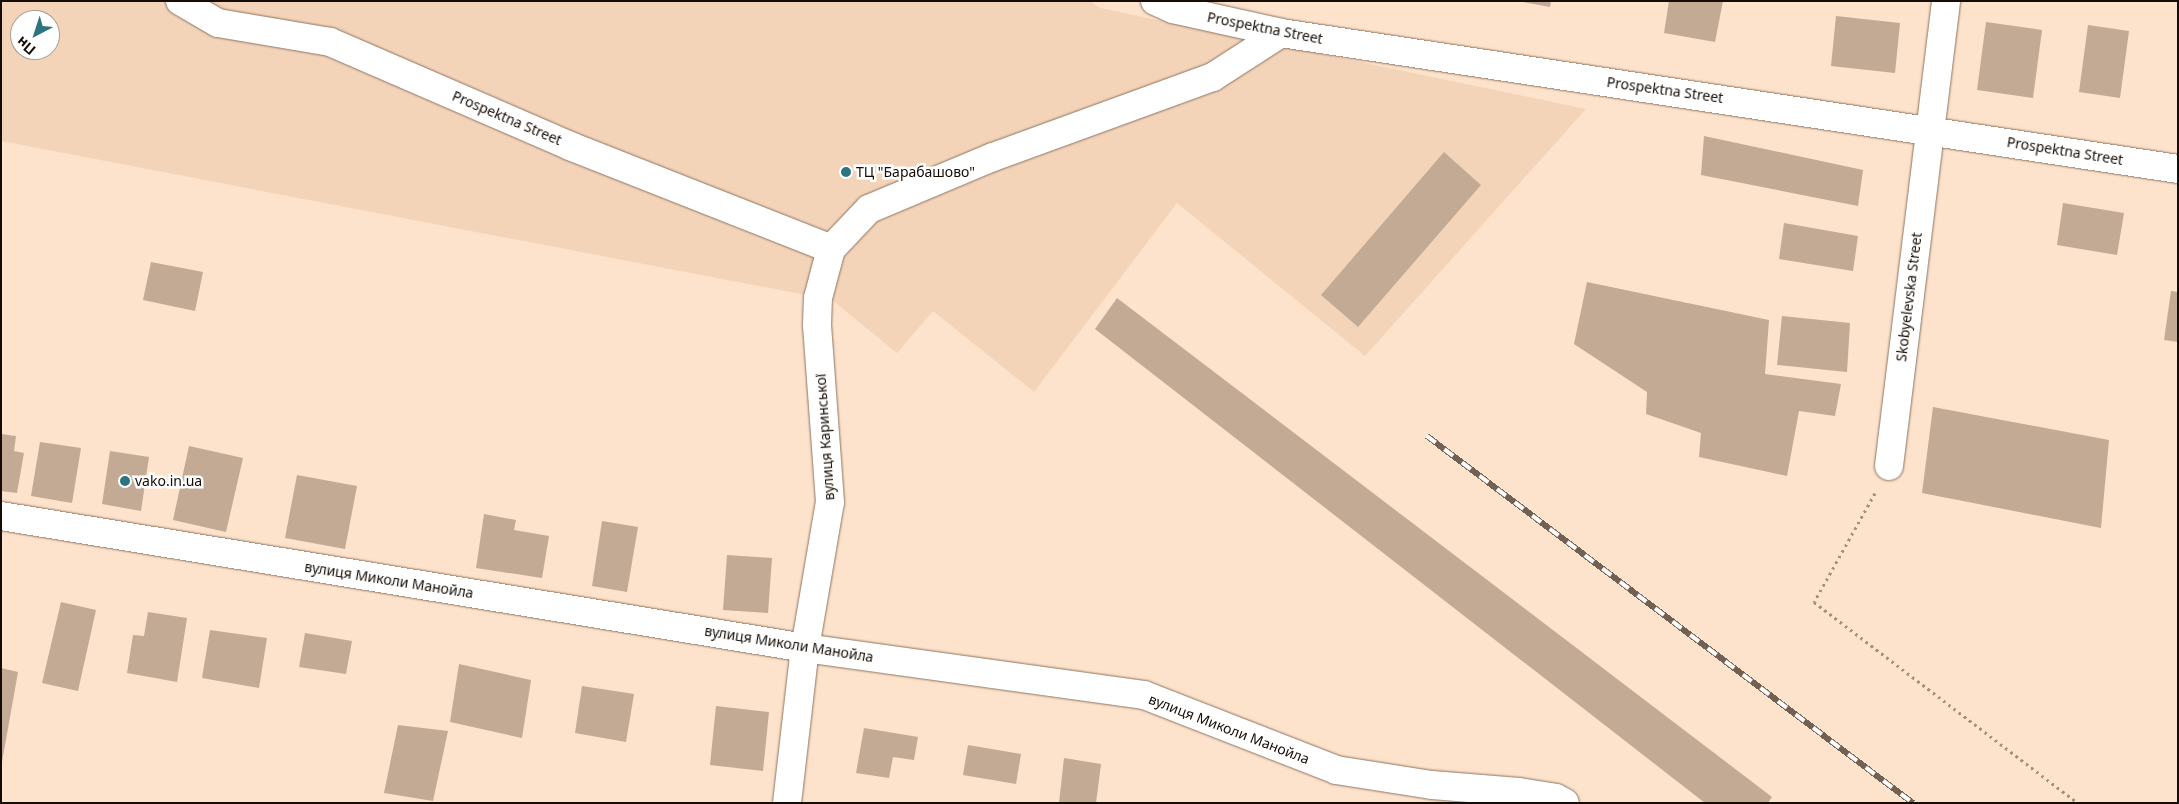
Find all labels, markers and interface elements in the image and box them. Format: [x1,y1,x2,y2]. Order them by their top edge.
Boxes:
street label: Prospektna Street [1206,9,1324,47]
north arrow [10,10,60,60]
text: Пн [12,32,39,60]
street label: Prospektna Street [1606,74,1724,106]
street label: Prospektna Street [450,87,564,149]
street label: Prospektna Street [2006,134,2124,168]
place label: ТЦ "Барабашово" [856,164,975,180]
marker: ТЦ "Барабашово" [840,166,852,178]
street label: Skobyelevska Street [1893,231,1925,363]
street label: вулиця Каринської [812,373,838,501]
place label: vako.in.ua [135,473,202,489]
marker: vako.in.ua [119,475,131,487]
street label: вулиця Миколи Манойла [303,558,475,602]
street label: вулиця Миколи Манойла [703,622,875,666]
street label: вулиця Миколи Манойла [1146,691,1312,767]

